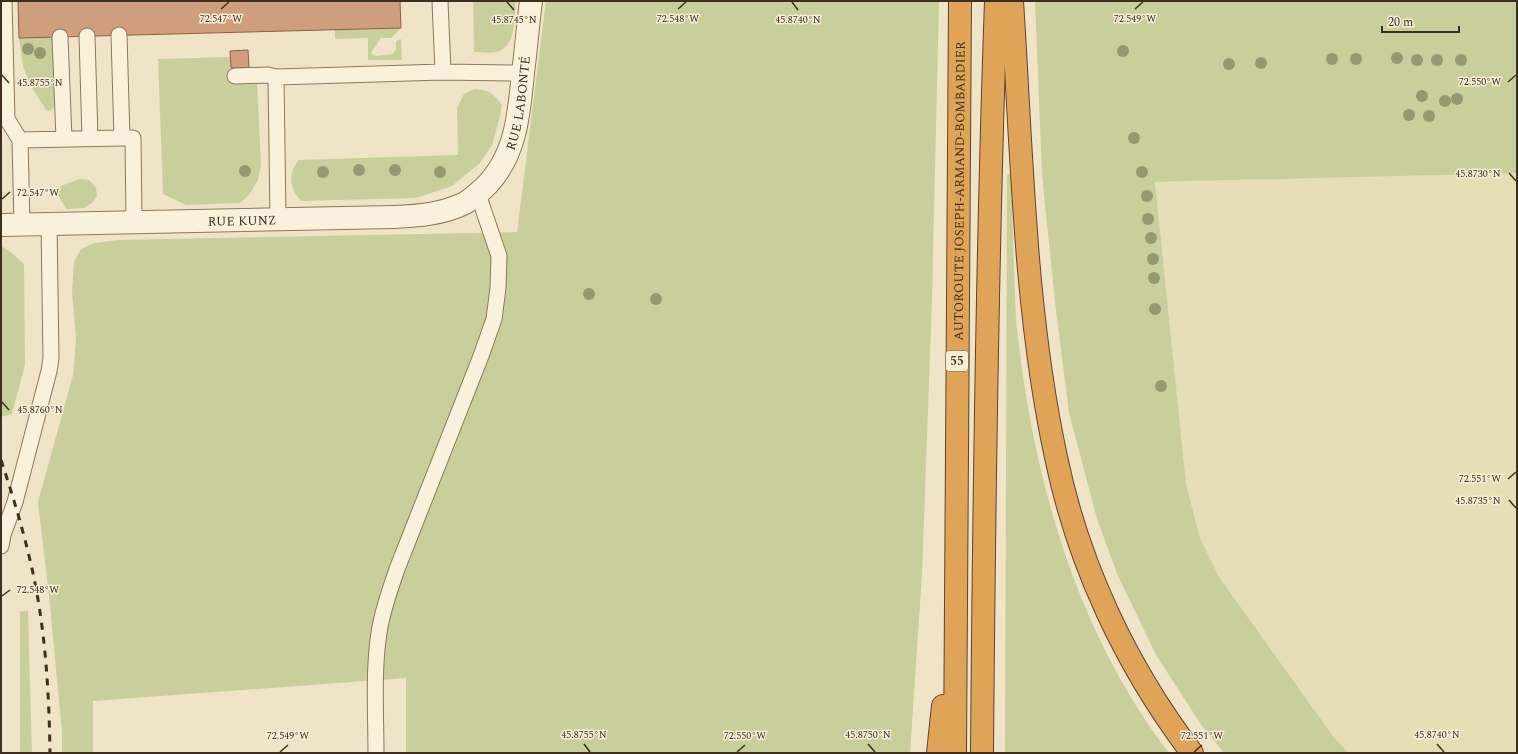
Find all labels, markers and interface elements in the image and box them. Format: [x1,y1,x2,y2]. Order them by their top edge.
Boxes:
scale bar [1382,8,1459,34]
text: 72.547°W [200,11,242,27]
text: 72.548°W [657,11,699,27]
text: 72.549°W [1114,11,1156,27]
text: 45.8745°N [491,12,537,28]
text: 45.8740°N [775,12,821,28]
text: 20 m [1388,13,1413,32]
street label: AUTOROUTE JOSEPH-ARMAND-BOMBARDIER [949,41,971,341]
street label: RUE LABONTÉ [501,55,536,153]
text: 72.550°W [1459,74,1501,90]
text: 45.8755°N [17,75,63,91]
text: 45.8730°N [1455,166,1501,182]
text: 72.547°W [17,185,59,201]
street label: RUE KUNZ [207,210,277,232]
road number: 55 [946,351,968,371]
text: 45.8760°N [17,402,63,418]
text: 72.551°W [1459,471,1501,487]
text: 45.8735°N [1455,493,1501,509]
text: 72.548°W [17,582,59,598]
text: 45.8755°N [561,727,607,743]
text: 45.8750°N [845,727,891,743]
text: 45.8740°N [1414,727,1460,743]
text: 72.549°W [267,728,309,744]
text: 72.550°W [724,728,766,744]
text: 72.551°W [1181,728,1223,744]

